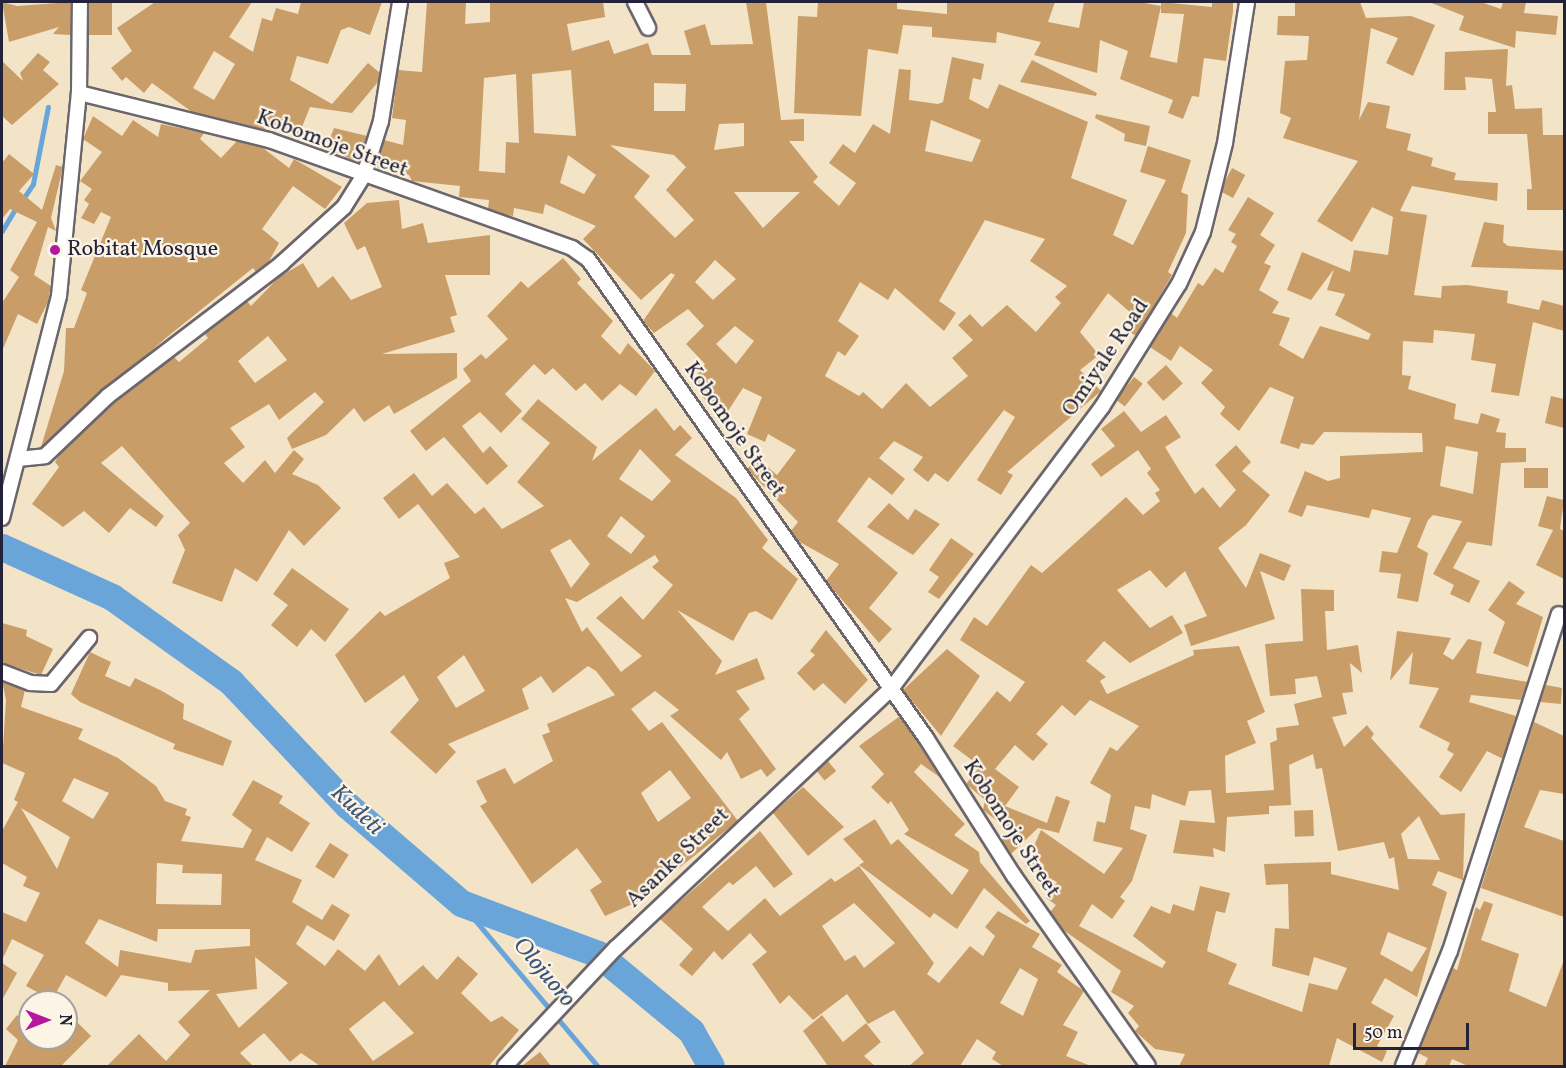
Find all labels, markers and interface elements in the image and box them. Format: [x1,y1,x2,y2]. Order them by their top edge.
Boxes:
street label: Kobomoje Street [253,104,411,184]
place label: Robitat Mosque [67,237,218,263]
marker: Robitat Mosque [48,243,62,257]
street label: Omiyale Road [1057,294,1155,422]
street label: Kobomoje Street [678,357,790,503]
street label: Kobomoje Street [957,755,1065,903]
water label: Kudeti [324,779,388,843]
street label: Asanke Street [621,802,735,914]
water label: Olojuoro [505,932,581,1014]
north arrow [18,990,78,1050]
scale bar [1356,1011,1472,1049]
text: N [53,1014,75,1026]
text: 50 m [1364,1021,1403,1046]

